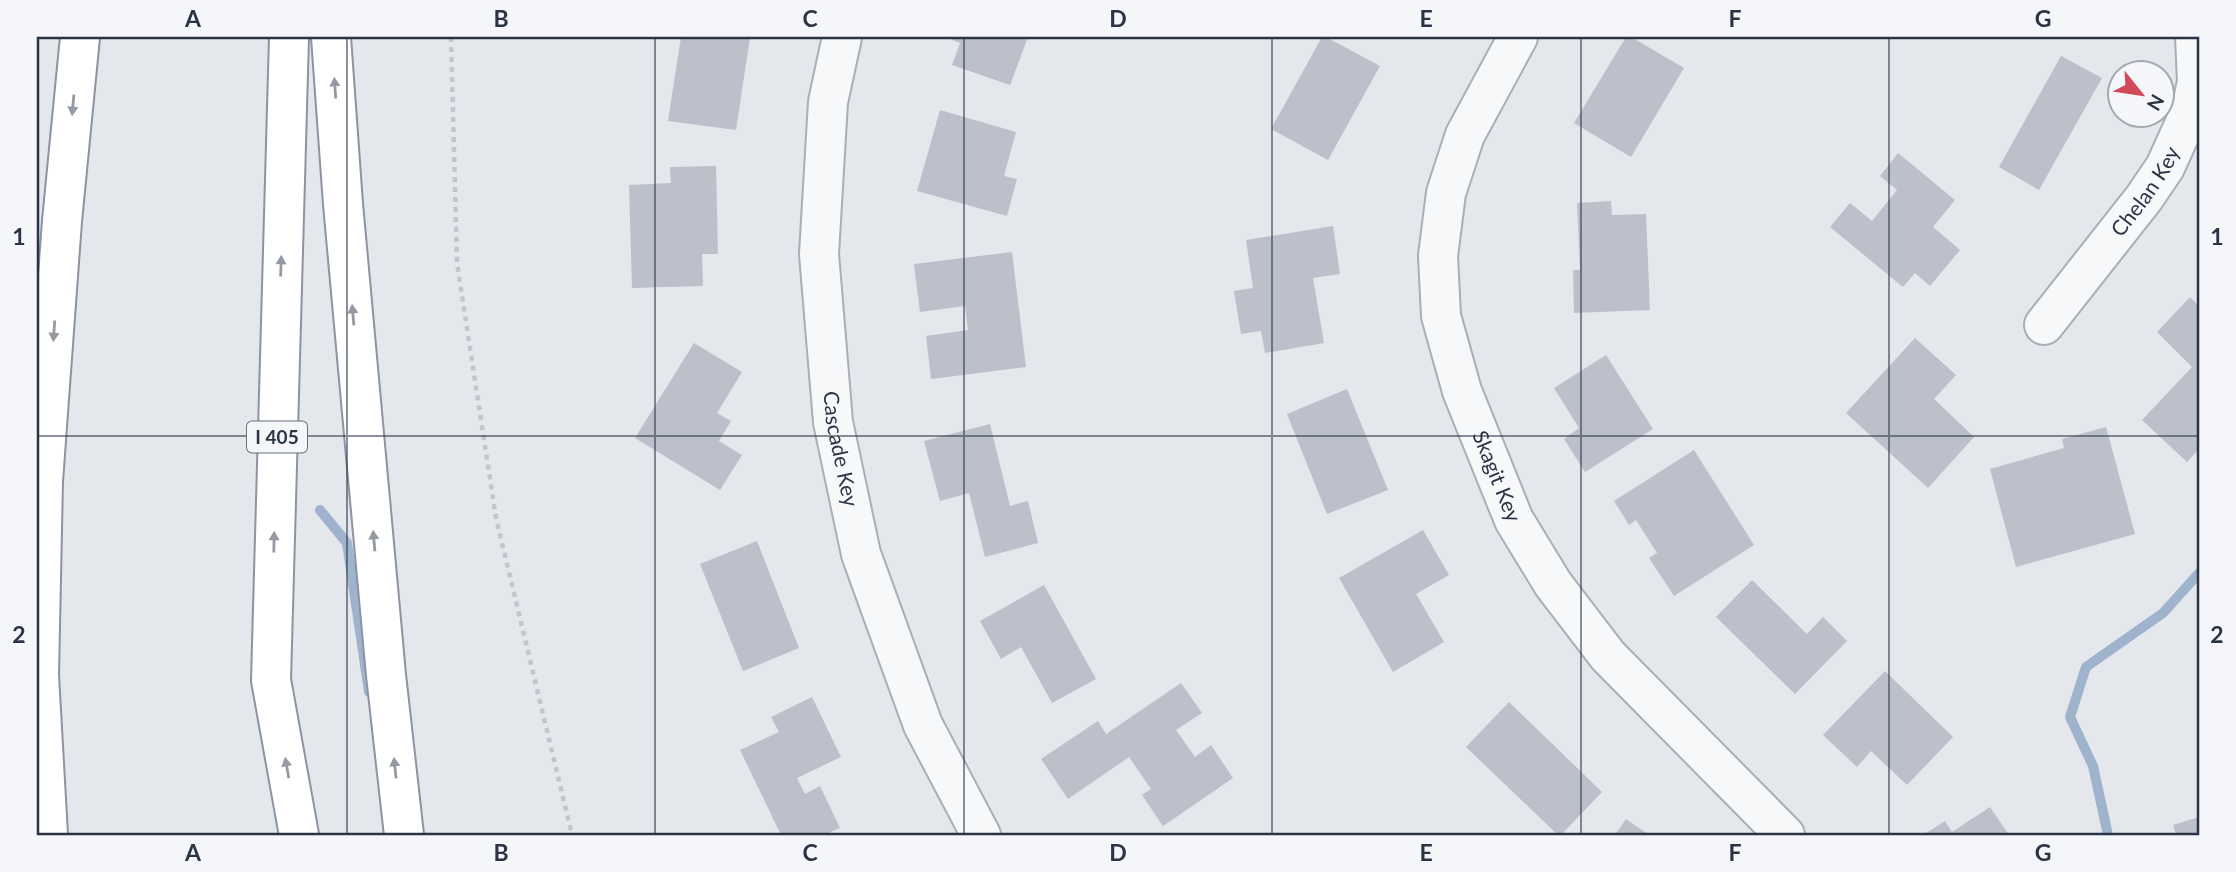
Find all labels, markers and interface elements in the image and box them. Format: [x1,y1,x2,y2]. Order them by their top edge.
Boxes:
text: A [184,4,202,32]
text: B [493,4,509,32]
text: C [802,4,818,32]
text: D [1109,4,1127,32]
text: E [1419,4,1433,32]
text: F [1728,4,1742,32]
text: G [2035,4,2051,32]
north arrow [2106,60,2176,130]
one-way arrow [329,77,340,99]
text: N [2143,91,2170,115]
one-way arrow [67,94,78,116]
street label: Chelan Key [2105,142,2184,241]
text: 1 [12,222,26,250]
text: 1 [2210,222,2224,250]
one-way arrow [275,254,287,276]
one-way arrow [347,303,358,325]
one-way arrow [48,321,59,343]
street label: Cascade Key [819,390,865,509]
road number: I 405 [247,422,307,452]
street label: Skagit Key [1468,427,1527,525]
one-way arrow [368,530,379,552]
one-way arrow [269,531,280,553]
text: 2 [12,620,26,648]
text: 2 [2210,620,2224,648]
one-way arrow [389,756,400,778]
one-way arrow [281,757,292,779]
text: A [184,838,202,866]
text: B [493,838,509,866]
text: C [802,838,818,866]
text: D [1109,838,1127,866]
text: E [1419,838,1433,866]
text: F [1728,838,1742,866]
text: G [2035,838,2051,866]

